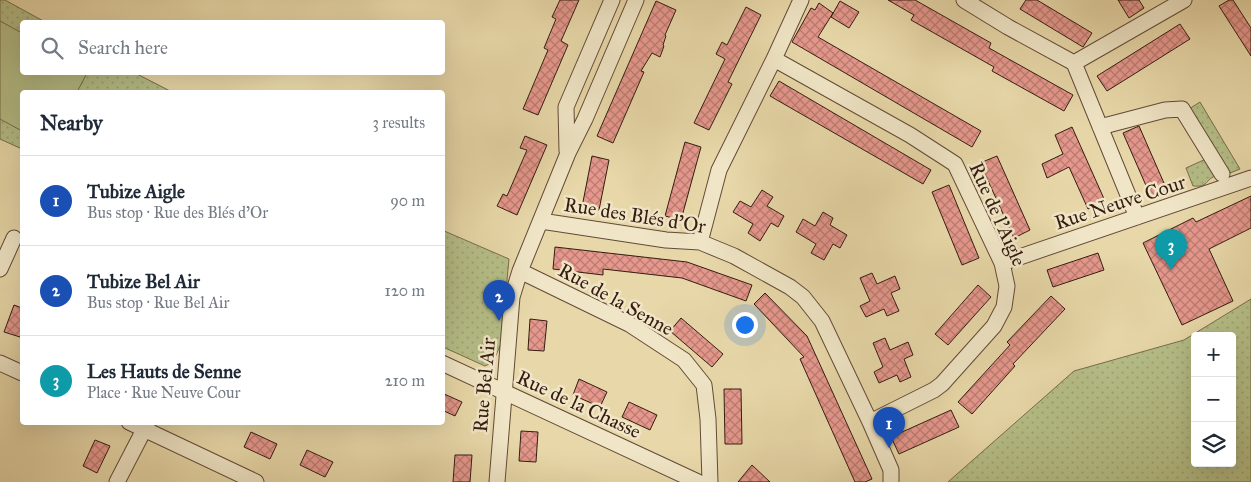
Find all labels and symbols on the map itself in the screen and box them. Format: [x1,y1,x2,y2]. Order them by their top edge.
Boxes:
street label: Rue de l'Aigle [963,158,1032,270]
street label: Rue Neuve Cour [1051,169,1189,235]
street label: Rue des Blés d'Or [562,192,708,238]
pin: 3 [1155,229,1187,270]
street label: Rue de la Senne [554,258,678,340]
pin: 2 [483,280,515,321]
your location [732,312,758,338]
street label: Rue Bel Air [468,336,500,433]
street label: Rue de la Chasse [513,365,645,443]
pin: 1 [873,407,905,448]

